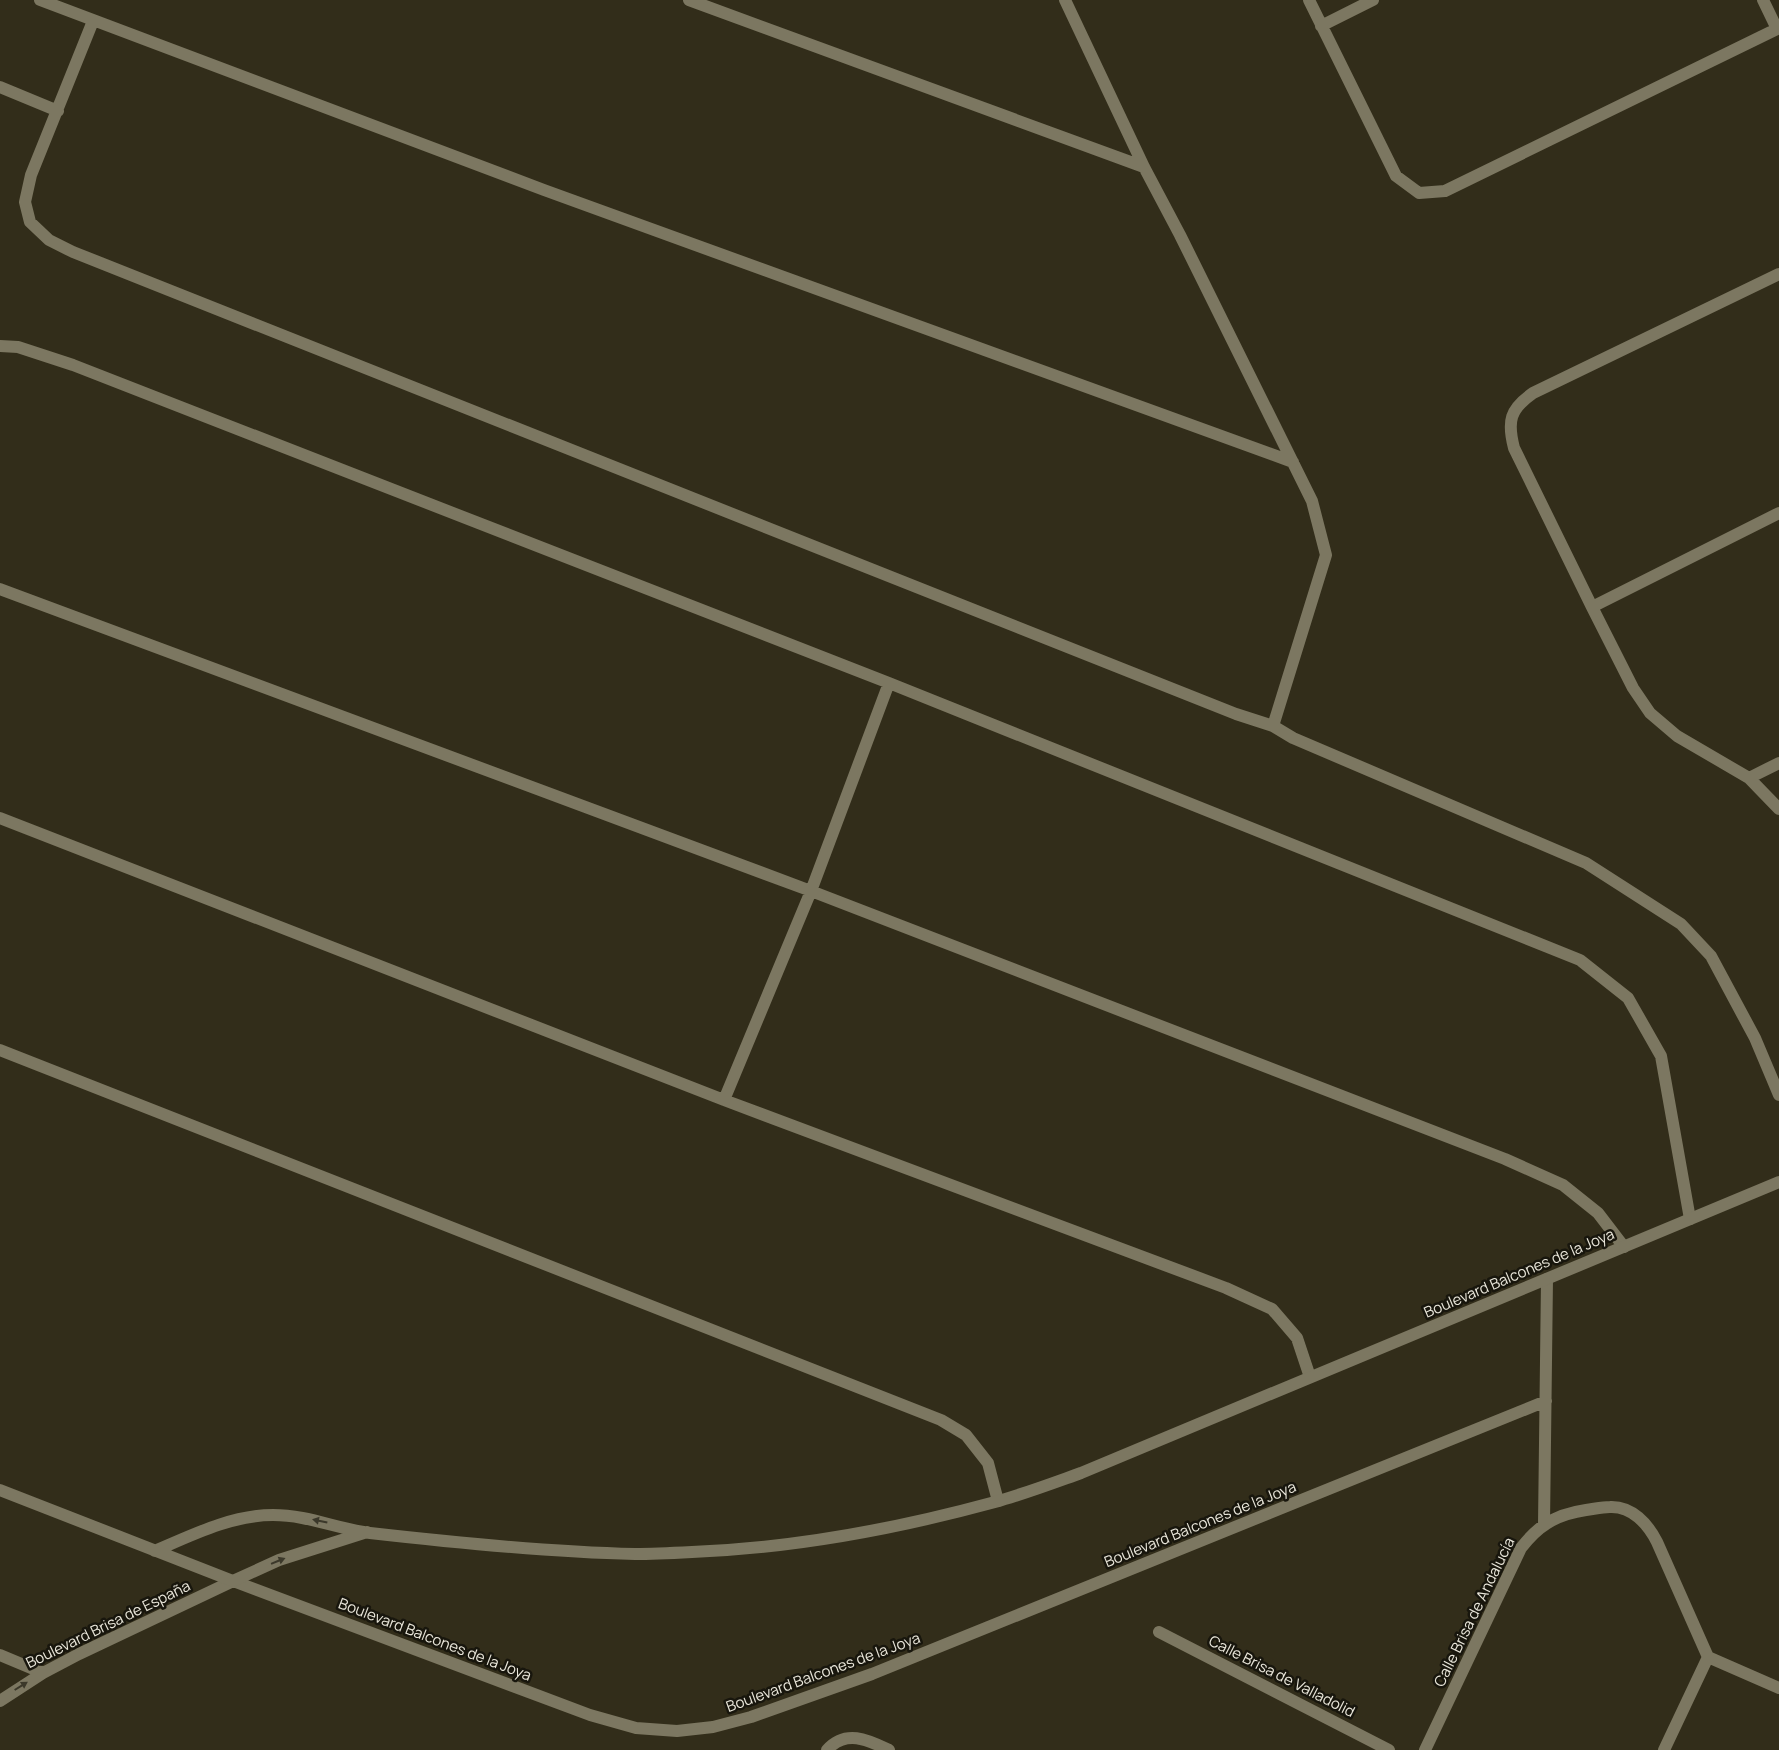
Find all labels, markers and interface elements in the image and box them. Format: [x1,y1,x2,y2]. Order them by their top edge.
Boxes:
street label: Boulevard Balcones de la Joya [1421,1223,1617,1323]
street label: Boulevard Balcones de la Joya [1101,1476,1299,1572]
one-way arrow [311,1516,327,1524]
street label: Calle Brisa de Andalucía [1429,1534,1519,1690]
one-way arrow [271,1557,285,1565]
street label: Boulevard Brisa de España [22,1575,194,1673]
street label: Boulevard Balcones de la Joya [336,1592,534,1686]
street label: Boulevard Balcones de la Joya [723,1627,923,1717]
street label: Calle Brisa de Valladolid [1205,1630,1359,1722]
one-way arrow [14,1681,28,1691]

